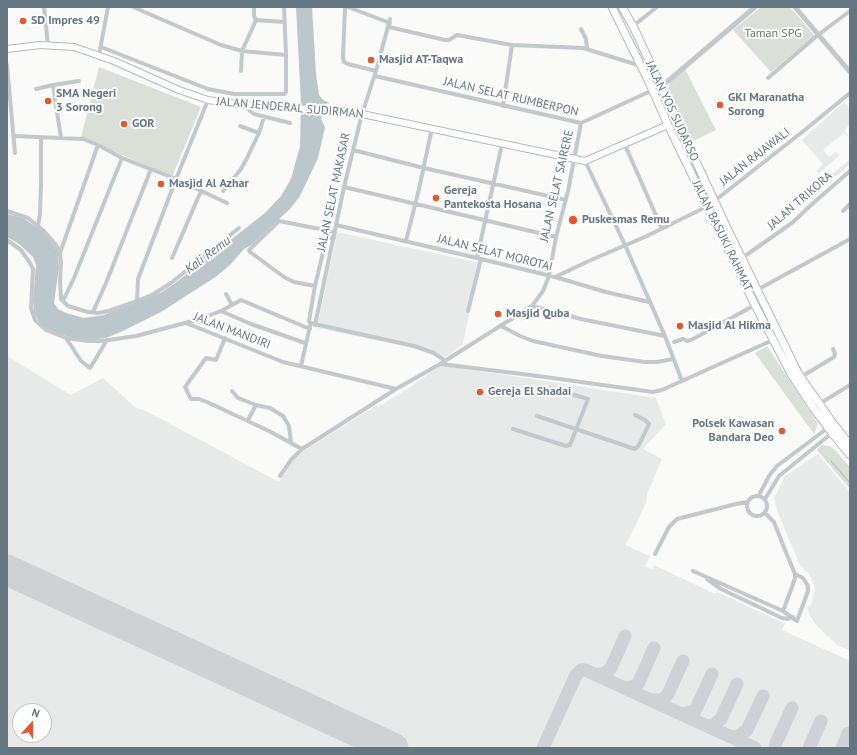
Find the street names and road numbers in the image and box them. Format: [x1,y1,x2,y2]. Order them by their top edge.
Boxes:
street label: JALAN YOS SUDARSO [642,58,702,164]
street label: JALAN SELAT RUMBERPON [442,74,580,120]
street label: JALAN JENDERAL SUDIRMAN [216,94,364,122]
street label: JALAN RAJAWALI [717,125,793,189]
street label: JALAN SELAT SAIRERE [537,129,577,243]
street label: JALAN SELAT MAKASAR [314,131,354,253]
street label: JALAN TRIKORA [765,169,835,233]
street label: JALAN BASUKI RAHMAT [689,178,755,294]
street label: JALAN SELAT MOROTAI [436,232,554,274]
street label: JALAN MANDIRI [191,310,273,352]

